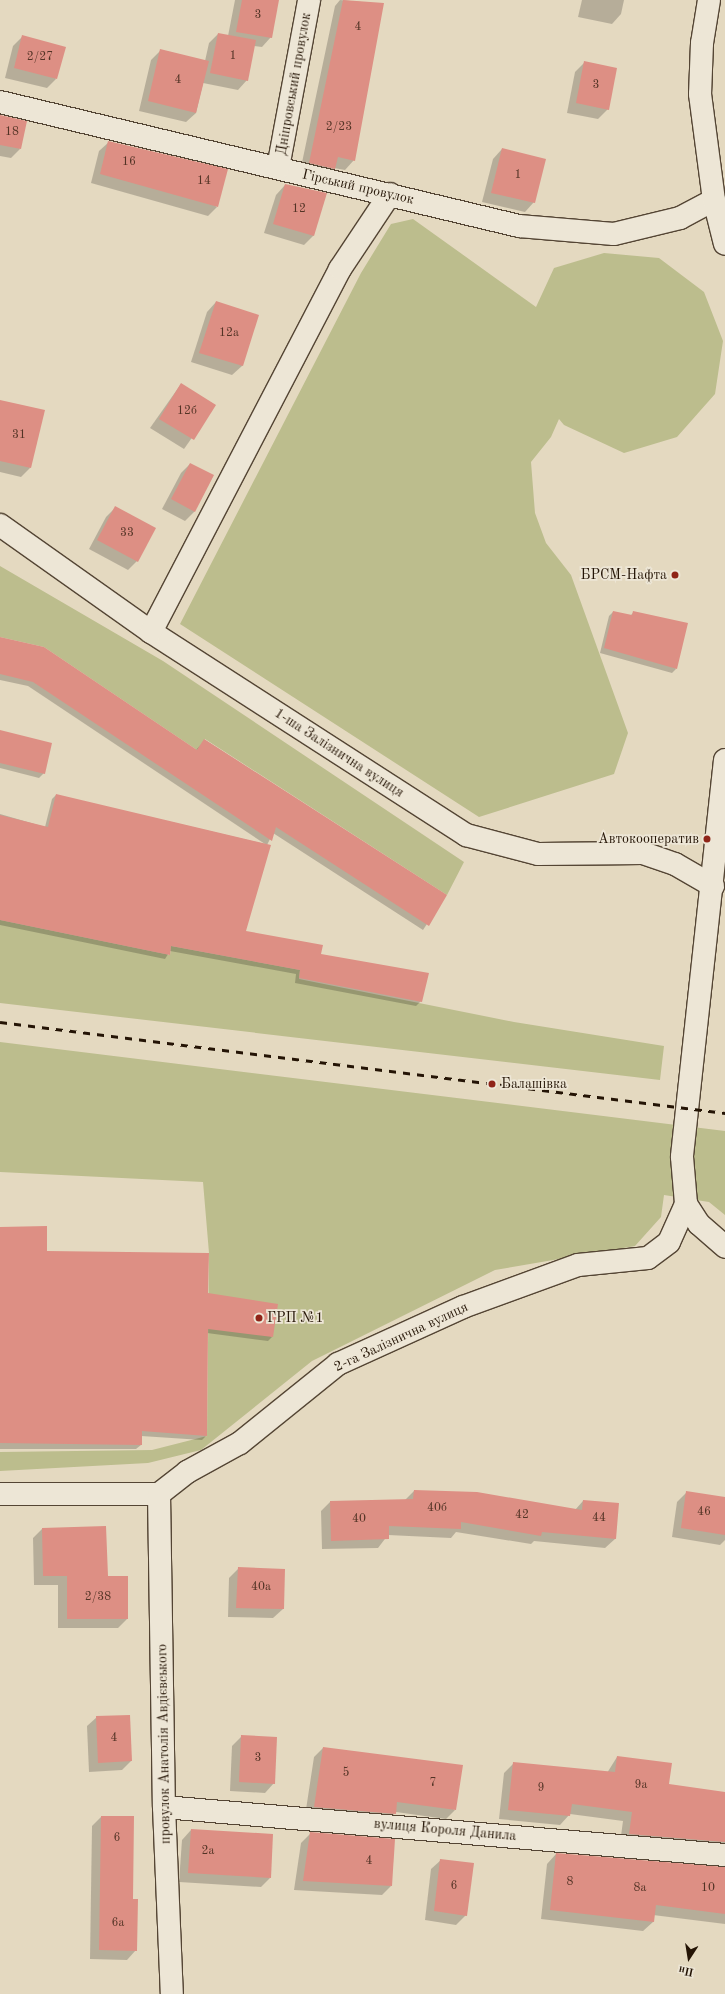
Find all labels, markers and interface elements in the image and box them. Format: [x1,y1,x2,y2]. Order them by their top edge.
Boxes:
house number: 3 [255,9,261,23]
street label: Дніпровський провулок [273,11,315,157]
house number: 4 [355,21,361,35]
house number: 1 [230,50,236,64]
house number: 2/27 [27,51,53,65]
house number: 4 [175,74,181,88]
house number: 3 [593,79,599,93]
house number: 2/23 [326,121,352,135]
house number: 18 [5,126,19,140]
house number: 16 [122,156,136,170]
street label: Гірський провулок [300,166,416,208]
house number: 1 [515,169,521,183]
house number: 14 [197,175,211,189]
house number: 12 [292,203,306,217]
house number: 12а [219,327,239,341]
house number: 12б [177,405,197,419]
house number: 31 [12,429,26,443]
house number: 33 [120,527,134,541]
place label: БРСМ-Нафта [581,567,667,583]
marker: БРСМ-Нафта [670,570,680,580]
street label: 1-ша Залізнична вулиця [271,705,407,801]
place label: Автокооператив [598,831,699,847]
marker: Автокооператив [702,834,712,844]
place label: Балашівка [501,1076,567,1092]
marker: Балашівка [486,1078,498,1090]
street label: 2-га Залізнична вулиця [331,1299,471,1375]
place label: ГРП №1 [267,1310,324,1326]
marker: ГРП №1 [254,1313,264,1323]
house number: 40б [427,1502,447,1516]
house number: 46 [697,1506,711,1520]
house number: 42 [515,1509,529,1523]
house number: 44 [592,1512,606,1526]
house number: 40 [352,1513,366,1527]
house number: 40а [251,1581,271,1595]
house number: 2/38 [85,1591,111,1605]
street label: провулок Анатолія Авдієвського [154,1644,174,1844]
house number: 4 [111,1732,117,1746]
house number: 3 [255,1752,261,1766]
house number: 5 [343,1767,349,1781]
house number: 7 [430,1777,436,1791]
house number: 9а [635,1779,647,1793]
house number: 9 [538,1782,544,1796]
street label: вулиця Короля Данила [373,1815,517,1845]
house number: 6 [114,1832,120,1846]
house number: 2а [202,1845,214,1859]
house number: 4 [366,1855,372,1869]
house number: 8 [567,1876,573,1890]
house number: 6 [451,1880,457,1894]
house number: 8а [634,1882,646,1896]
house number: 10 [701,1882,715,1896]
house number: 6а [112,1917,124,1931]
north arrow [669,1938,709,1978]
text: Пн [678,1963,695,1977]

